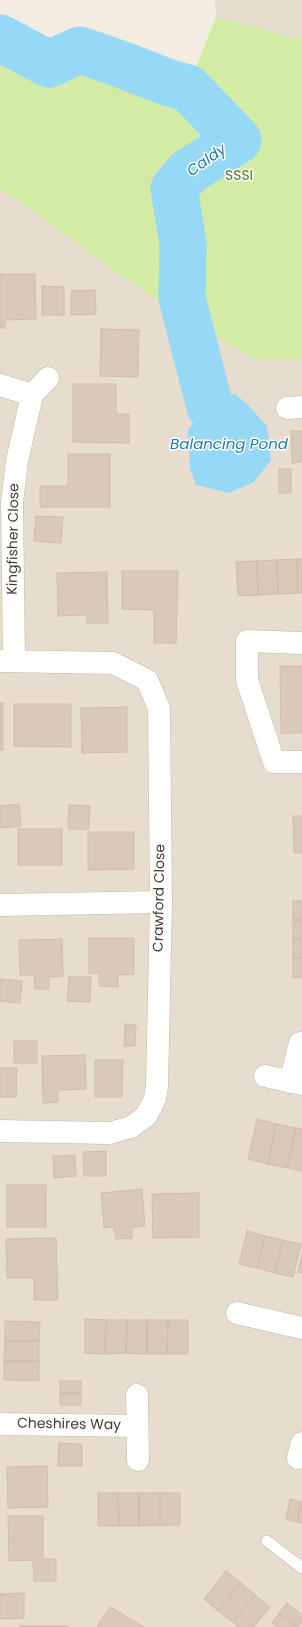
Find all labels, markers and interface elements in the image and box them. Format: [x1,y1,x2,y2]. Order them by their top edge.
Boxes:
water label: Caldy [184,141,230,181]
park label: SSSI [225,168,253,184]
water label: Balancing Pond [170,436,288,454]
street label: Kingfisher Close [5,483,23,595]
street label: Crawford Close [151,844,169,952]
street label: Cheshires Way [17,1416,121,1434]

